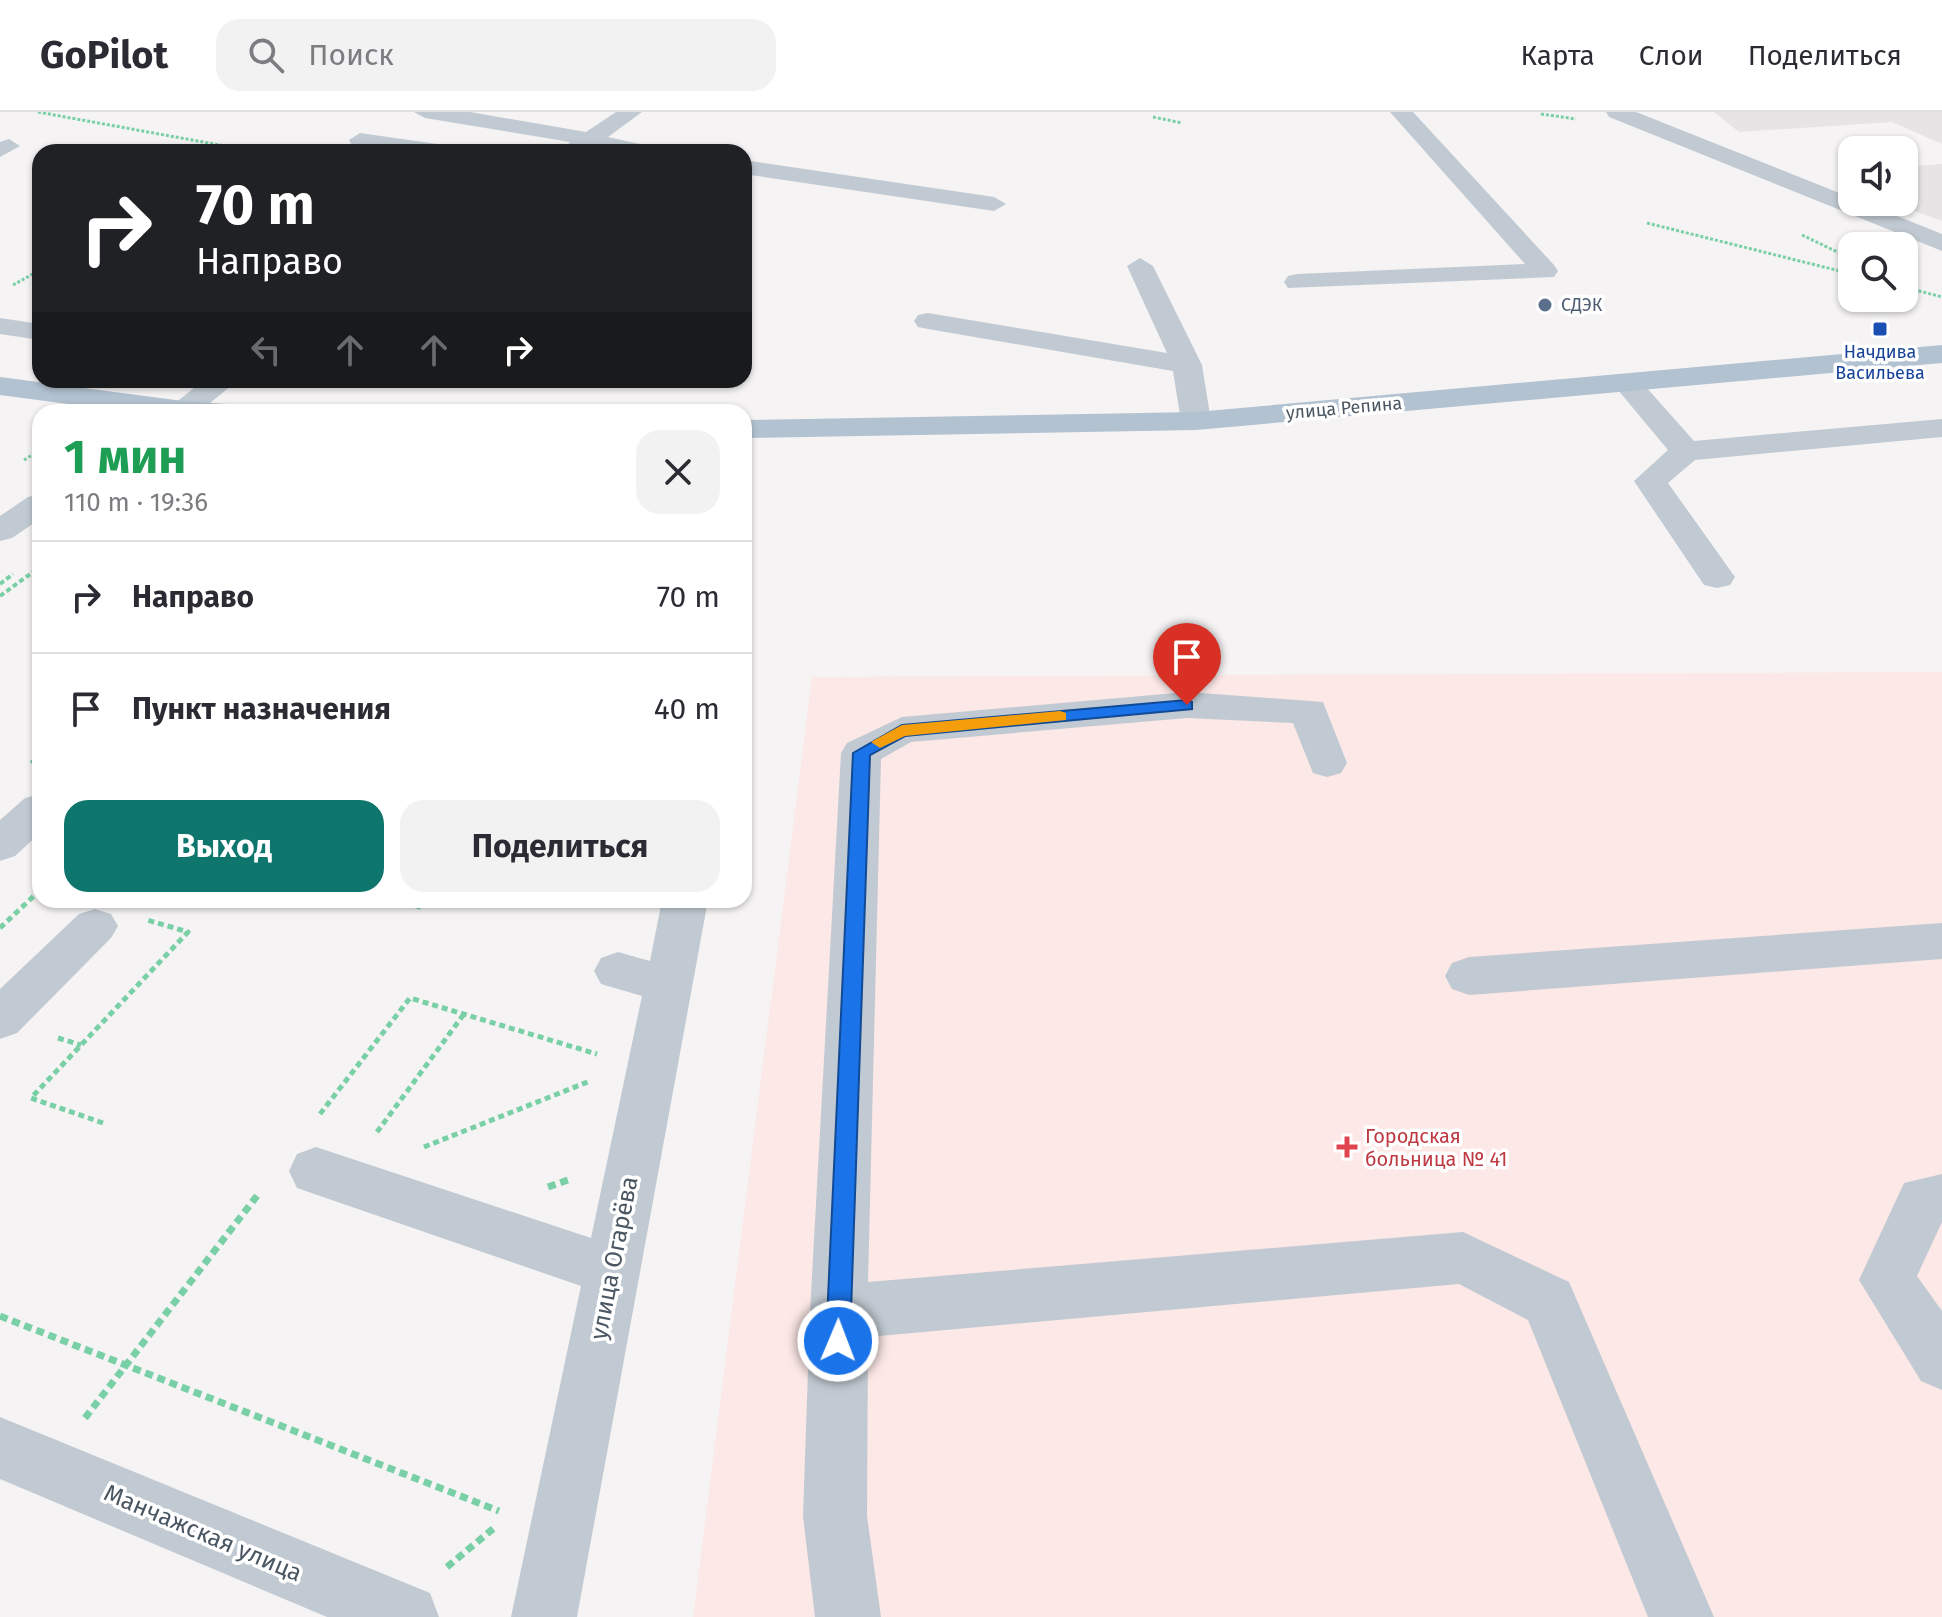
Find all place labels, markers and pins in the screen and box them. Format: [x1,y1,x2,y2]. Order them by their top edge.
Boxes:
place label: СДЭК [1561,294,1603,316]
marker: СДЭК [1536,296,1554,314]
marker: Начдива Васильева [1871,320,1889,338]
place label: Начдива Васильева [1835,341,1925,384]
pin [1153,623,1221,705]
place label: Городская больница № 41 [1365,1124,1508,1171]
marker: Городская больница № 41 [1336,1136,1358,1158]

